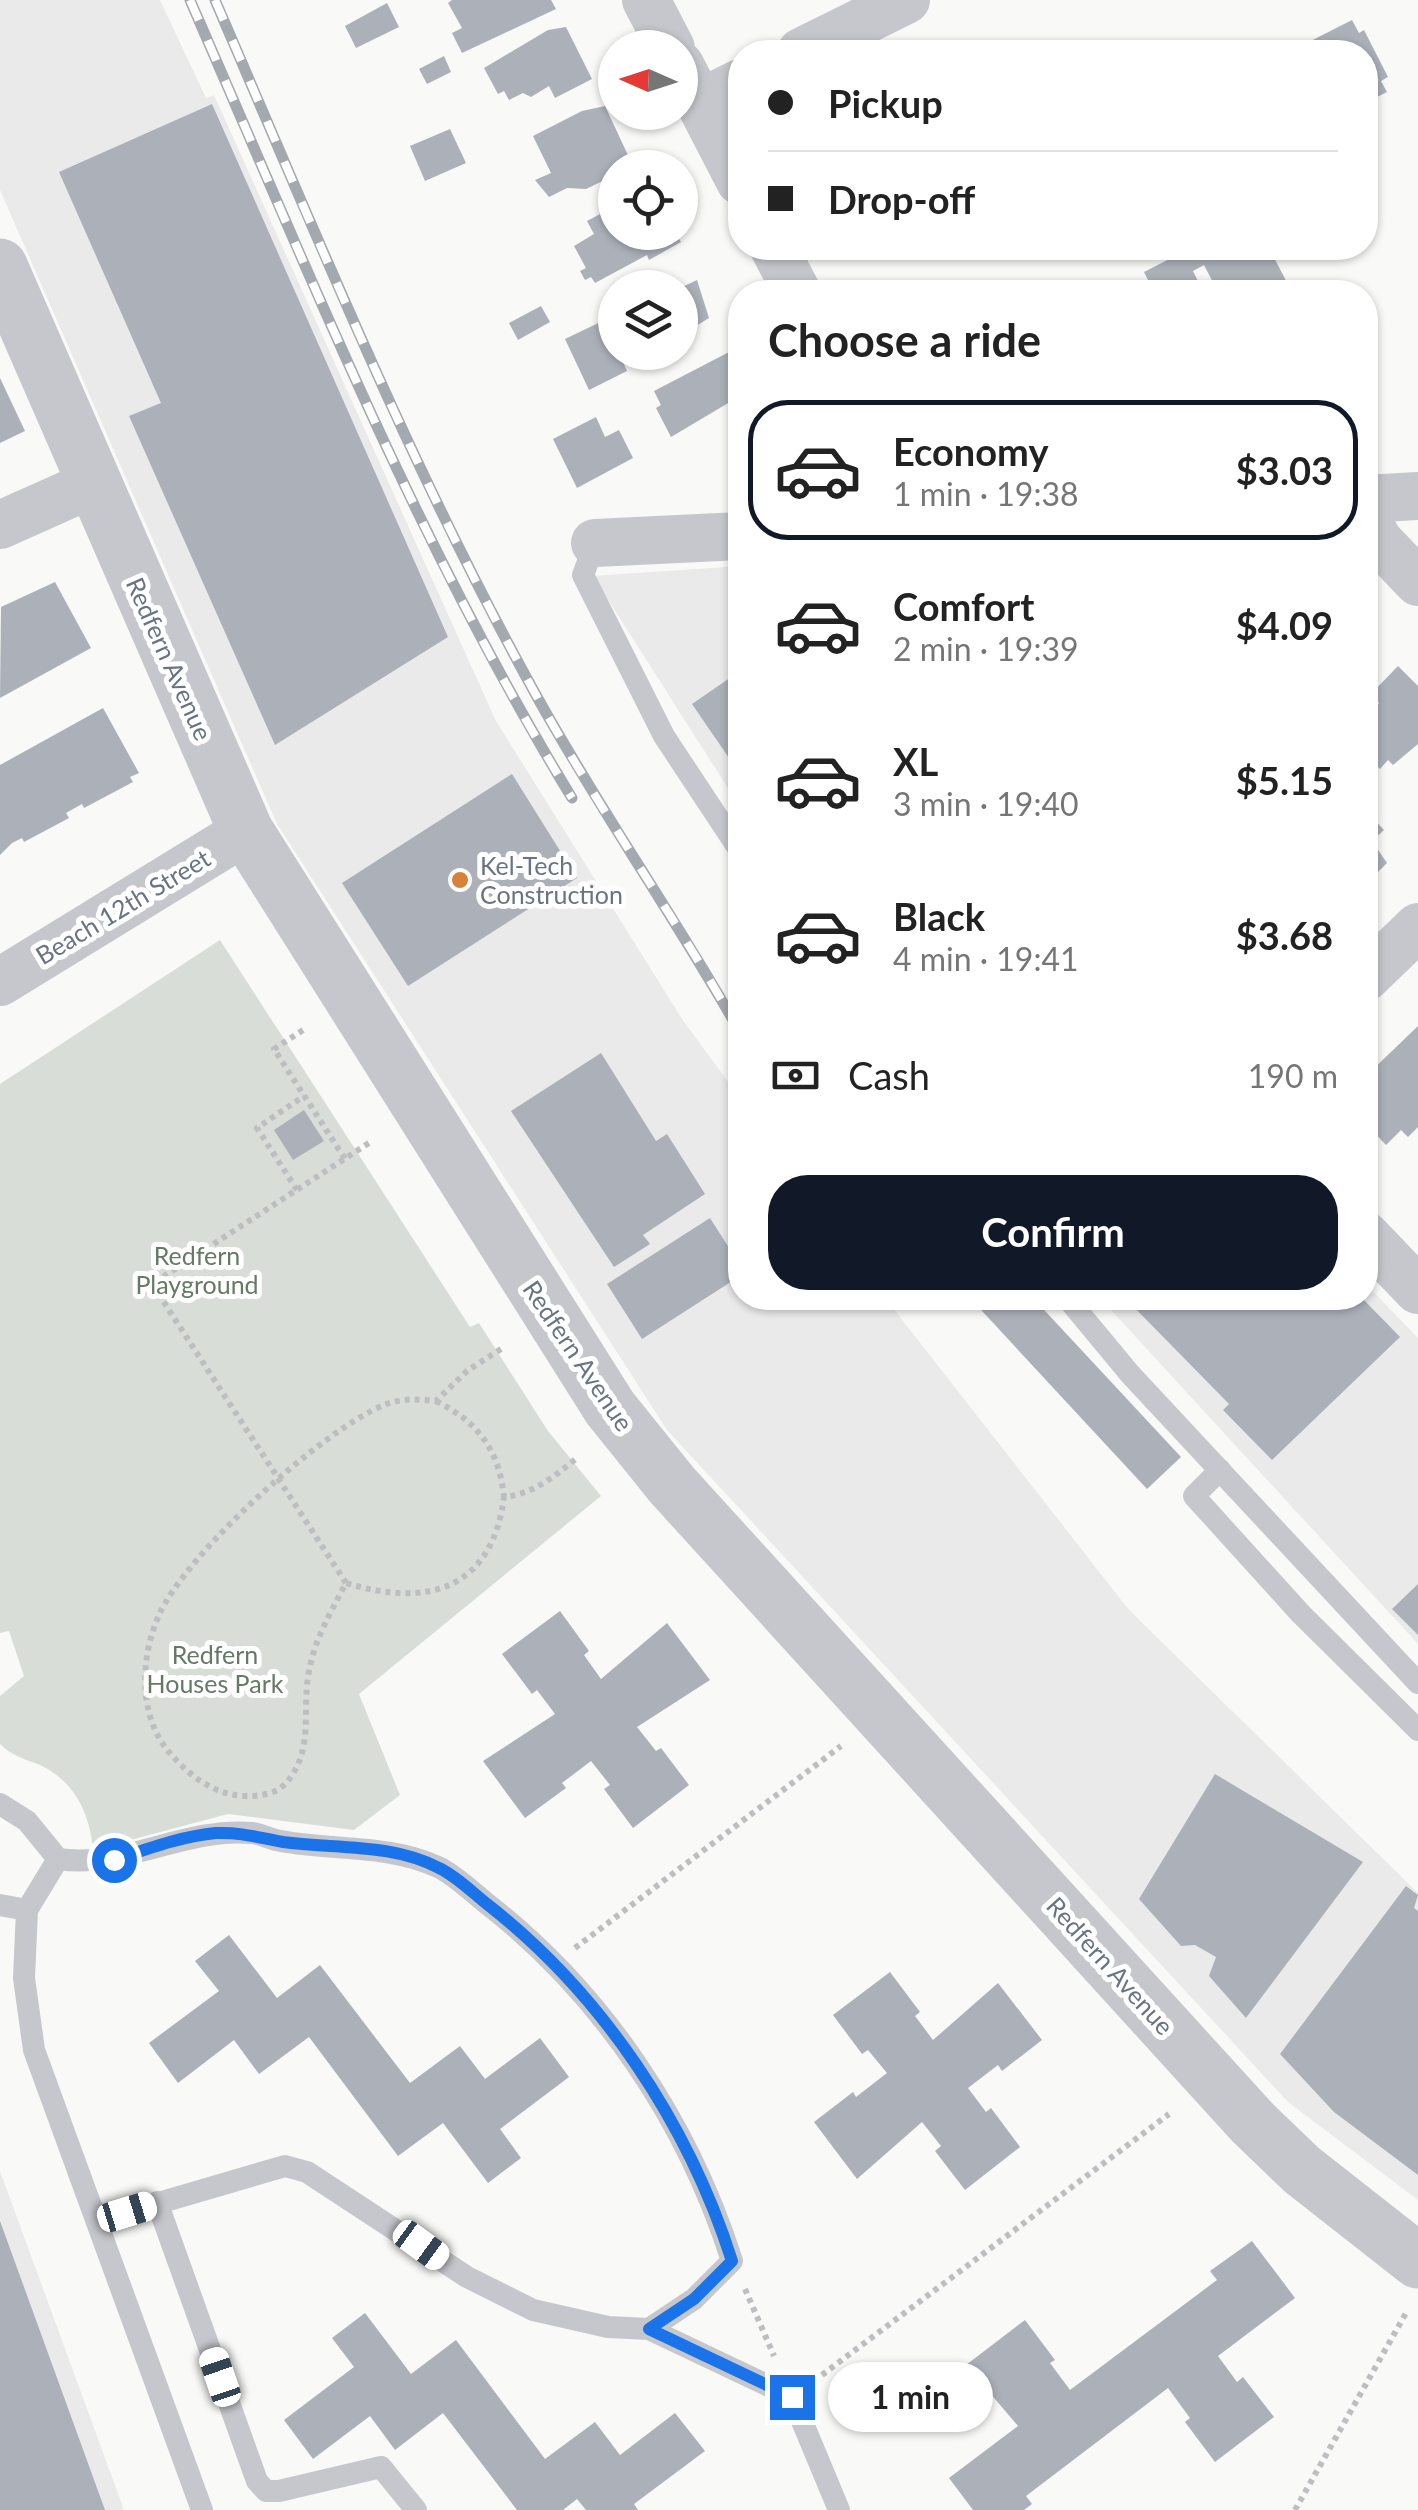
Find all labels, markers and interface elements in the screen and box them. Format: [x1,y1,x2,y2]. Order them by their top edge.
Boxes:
north arrow [598,30,698,130]
map controls [598,30,698,370]
text: Pickup [828,80,943,126]
button: locate [598,150,698,250]
text: Drop-off [828,176,975,222]
button: layers [598,270,698,370]
text: Choose a ride [768,313,1041,367]
icon: car [773,425,863,515]
text: Economy [893,428,1048,474]
text: $3.03 [1236,447,1333,493]
text: 1 min · 19:38 [893,474,1079,513]
street label: Redfern Avenue [121,573,219,745]
icon: car [773,580,863,670]
text: Comfort [893,583,1034,629]
text: $4.09 [1236,602,1333,648]
text: 2 min · 19:39 [893,629,1079,668]
icon: car [773,735,863,825]
text: XL [893,738,938,784]
text: $5.15 [1236,757,1333,803]
text: 3 min · 19:40 [893,784,1079,823]
street label: Beach 12th Street [30,842,215,970]
place label: Kel-Tech Construction [480,850,623,909]
marker: Kel-Tech Construction [449,869,471,891]
icon: car [773,890,863,980]
text: Black [893,893,985,939]
text: $3.68 [1236,912,1333,958]
text: 4 min · 19:41 [893,939,1079,978]
icon: cash [768,1048,823,1103]
text: Cash [848,1052,930,1098]
text: 190 m [1248,1056,1338,1095]
button: Confirm [768,1175,1338,1290]
park label: Redfern Playground [135,1240,259,1299]
street label: Redfern Avenue [517,1275,640,1436]
park label: Redfern Houses Park [147,1639,284,1698]
route start [92,1838,137,1883]
street label: Redfern Avenue [1041,1890,1180,2040]
car [94,2189,160,2235]
car [388,2215,454,2275]
car [196,2344,244,2410]
callout: 1 min [827,2362,992,2432]
route end [770,2375,815,2420]
text: 1 min [871,2377,950,2416]

